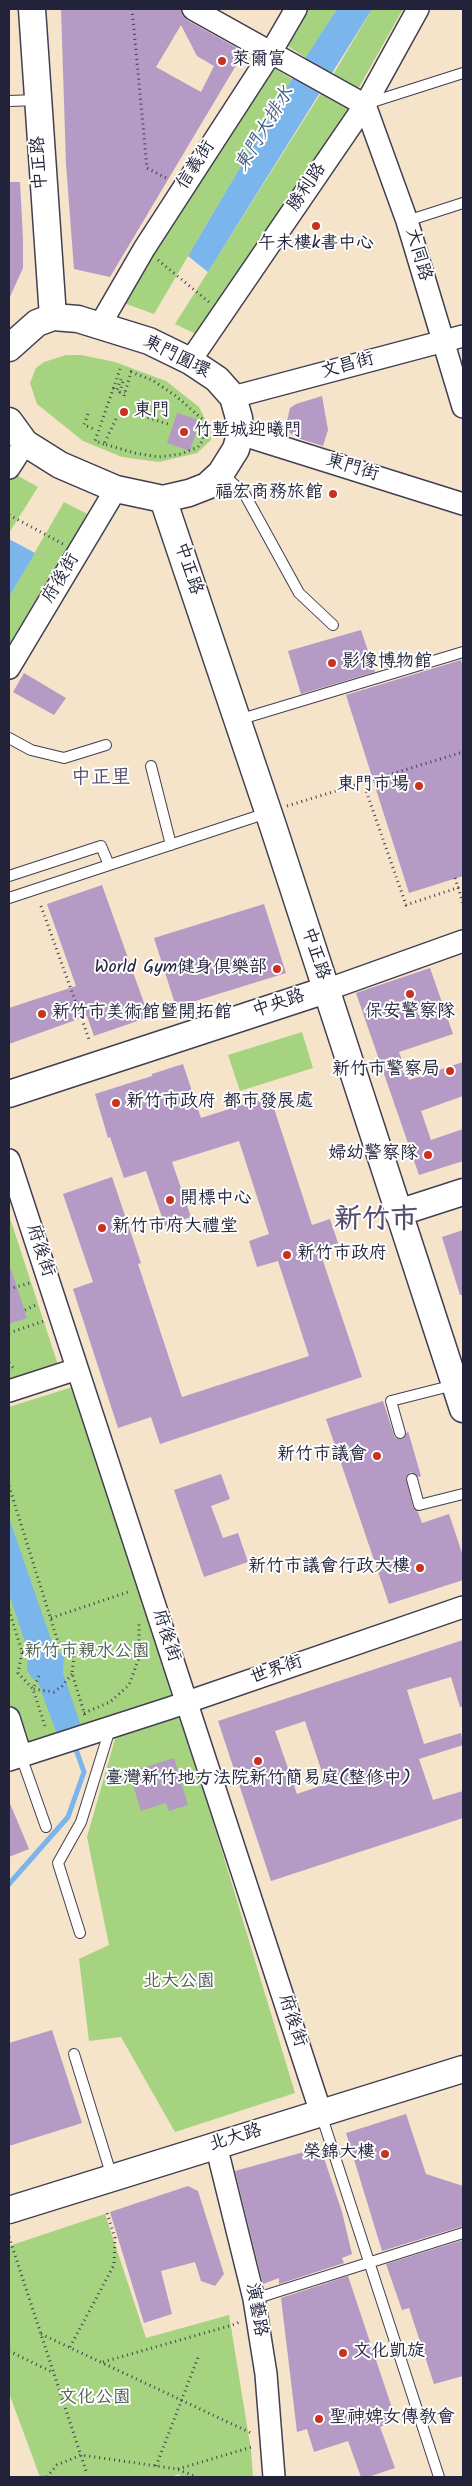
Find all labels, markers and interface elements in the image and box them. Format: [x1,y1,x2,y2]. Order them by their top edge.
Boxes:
place label: 萊爾富 [232,50,286,72]
marker: 萊爾富 [216,55,228,67]
water label: 東門大排水 [232,83,300,177]
street label: 中正路 [29,135,53,191]
street label: 信義街 [173,137,221,195]
street label: 勝利路 [284,160,332,216]
marker: 午未樓k書中心 [310,220,322,232]
street label: 大同路 [399,226,435,284]
place label: 午未樓k書中心 [258,234,374,256]
street label: 東門圓環 [139,332,213,384]
street label: 文昌街 [319,350,377,384]
place label: 東門 [134,401,170,423]
marker: 東門 [118,406,130,418]
place label: 竹塹城迎曦門 [194,421,302,443]
marker: 竹塹城迎曦門 [178,426,190,438]
street label: 東門街 [323,451,381,487]
place label: 福宏商務旅館 [215,483,323,505]
marker: 福宏商務旅館 [327,488,339,500]
street label: 中正路 [168,540,206,598]
street label: 府後街 [39,550,85,608]
place label: 影像博物館 [342,652,432,674]
marker: 影像博物館 [326,657,338,669]
district label: 中正里 [71,768,131,792]
place label: 東門市場 [337,775,409,797]
marker: 東門市場 [413,780,425,792]
street label: 中正路 [295,925,333,983]
place label: World Gym健身俱樂部 [94,958,267,980]
marker: World Gym健身俱樂部 [271,963,283,975]
street label: 中央路 [250,986,308,1024]
marker: 保安警察隊 [404,988,416,1000]
place label: 保安警察隊 [365,1002,455,1024]
place label: 新竹市美術館暨開拓館 [52,1003,232,1025]
marker: 新竹市美術館暨開拓館 [36,1008,48,1020]
place label: 新竹市警察局 [332,1060,440,1082]
marker: 新竹市警察局 [444,1065,456,1077]
place label: 新竹市政府 都市發展處 [126,1092,313,1114]
marker: 新竹市政府 都市發展處 [110,1097,122,1109]
place label: 婦幼警察隊 [328,1144,418,1166]
marker: 婦幼警察隊 [422,1149,434,1161]
place label: 開標中心 [180,1189,252,1211]
marker: 開標中心 [164,1194,176,1206]
district label: 新竹市 [334,1205,418,1239]
place label: 新竹市府大禮堂 [112,1217,238,1239]
street label: 府後街 [20,1222,58,1280]
marker: 新竹市府大禮堂 [96,1222,108,1234]
place label: 新竹市政府 [297,1244,387,1266]
marker: 新竹市政府 [281,1249,293,1261]
place label: 新竹市議會 [277,1445,367,1467]
marker: 新竹市議會 [371,1450,383,1462]
place label: 新竹市議會行政大樓 [248,1557,410,1579]
marker: 新竹市議會行政大樓 [414,1562,426,1574]
street label: 府後街 [146,1607,184,1665]
park label: 新竹市親水公園 [24,1642,150,1664]
street label: 世界街 [248,1652,306,1690]
marker: 臺灣新竹地方法院新竹簡易庭(整修中) [252,1755,264,1767]
place label: 臺灣新竹地方法院新竹簡易庭(整修中) [105,1769,411,1791]
park label: 北大公園 [143,1972,215,1994]
street label: 府後街 [272,1992,310,2050]
street label: 北大路 [207,2121,265,2157]
place label: 榮錦大樓 [303,2143,375,2165]
marker: 榮錦大樓 [379,2148,391,2160]
street label: 演藝路 [240,2282,270,2338]
place label: 文化凱旋 [353,2342,425,2364]
marker: 文化凱旋 [337,2347,349,2359]
park label: 文化公園 [59,2388,131,2410]
place label: 聖神婢女傳教會 [329,2408,455,2430]
marker: 聖神婢女傳教會 [313,2413,325,2425]

